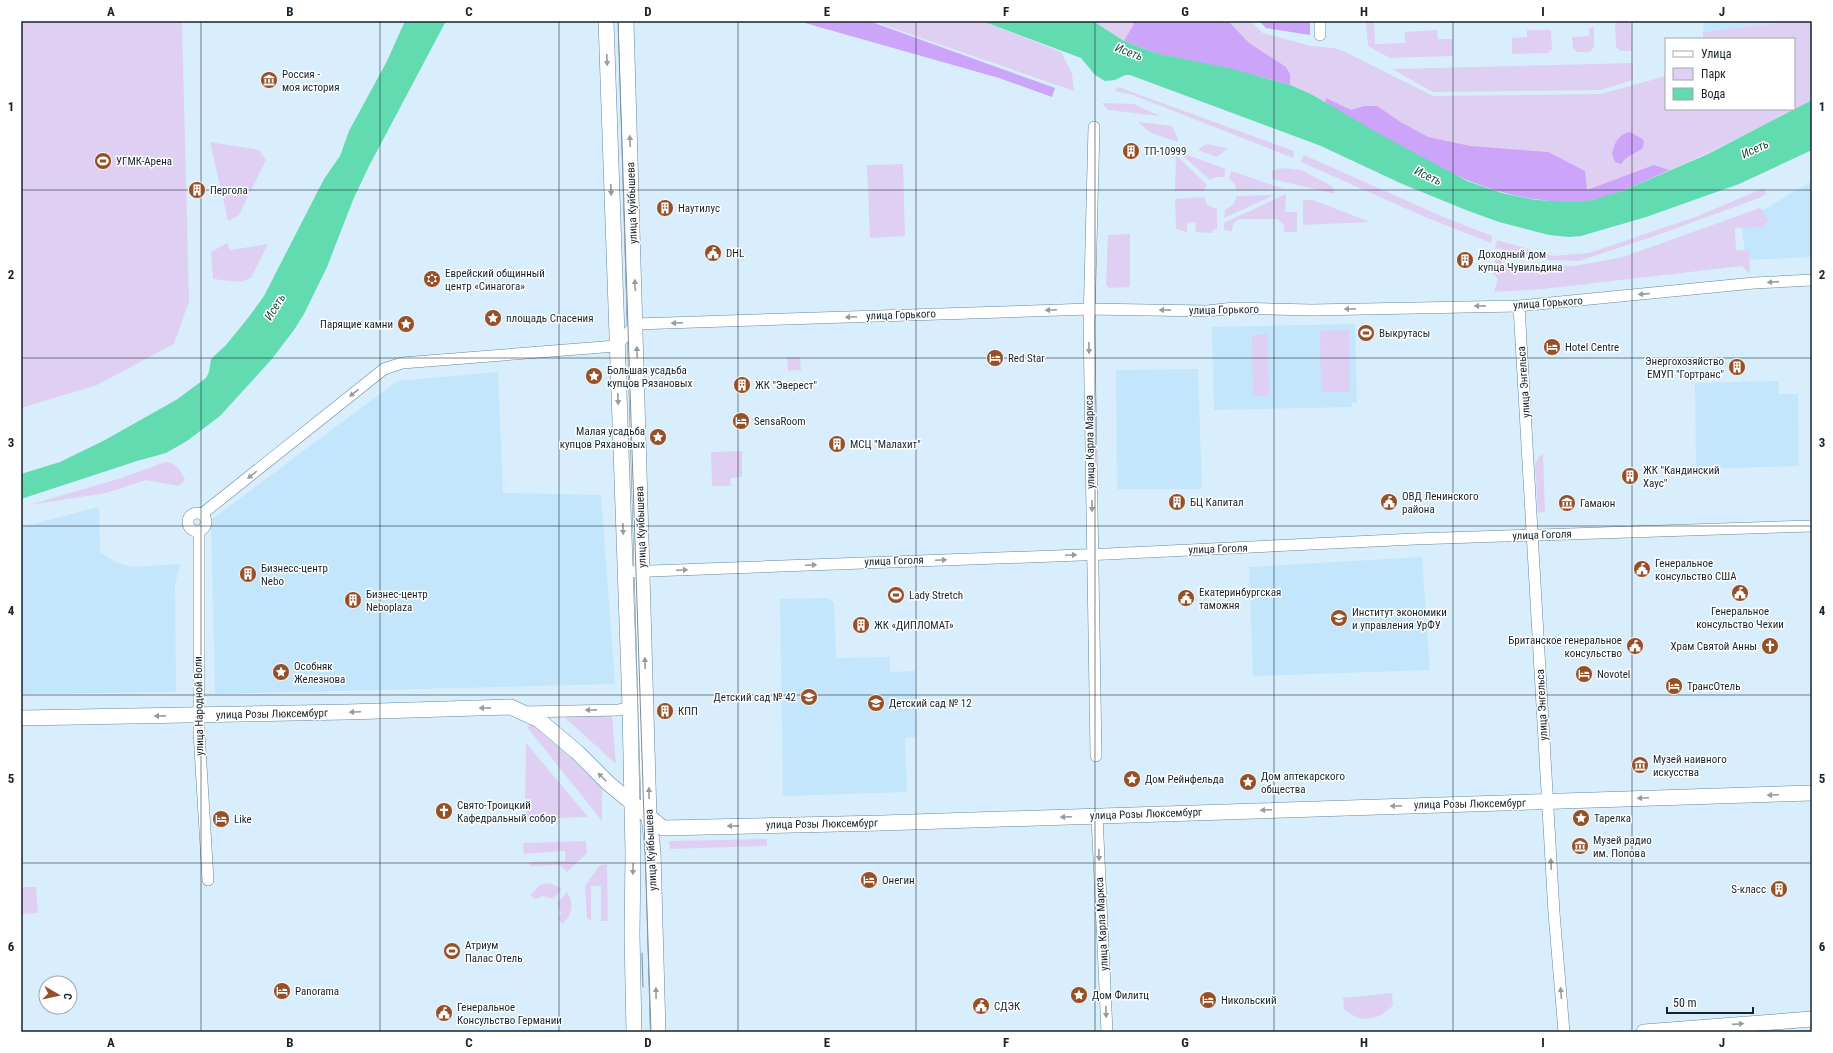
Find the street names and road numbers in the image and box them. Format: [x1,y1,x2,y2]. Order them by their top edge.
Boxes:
street label: улица Куйбышева [624,162,640,244]
street label: улица Горького [1513,294,1584,312]
street label: улица Горького [1189,303,1260,317]
street label: улица Горького [866,307,937,323]
street label: улица Энгельса [1515,346,1533,418]
street label: улица Карла Маркса [1083,395,1097,489]
street label: улица Куйбышева [633,486,649,568]
street label: улица Гоголя [1512,527,1572,543]
street label: улица Гоголя [1188,541,1248,557]
street label: улица Гоголя [864,553,924,569]
street label: улица Народной Воли [192,656,206,756]
street label: улица Энгельса [1534,669,1550,741]
street label: улица Розы Люксембург [216,707,328,721]
street label: улица Розы Люксембург [1414,797,1526,811]
street label: улица Розы Люксембург [1090,806,1202,822]
street label: улица Куйбышева [642,809,660,891]
street label: улица Розы Люксембург [766,817,878,831]
street label: улица Карла Маркса [1093,877,1111,971]

